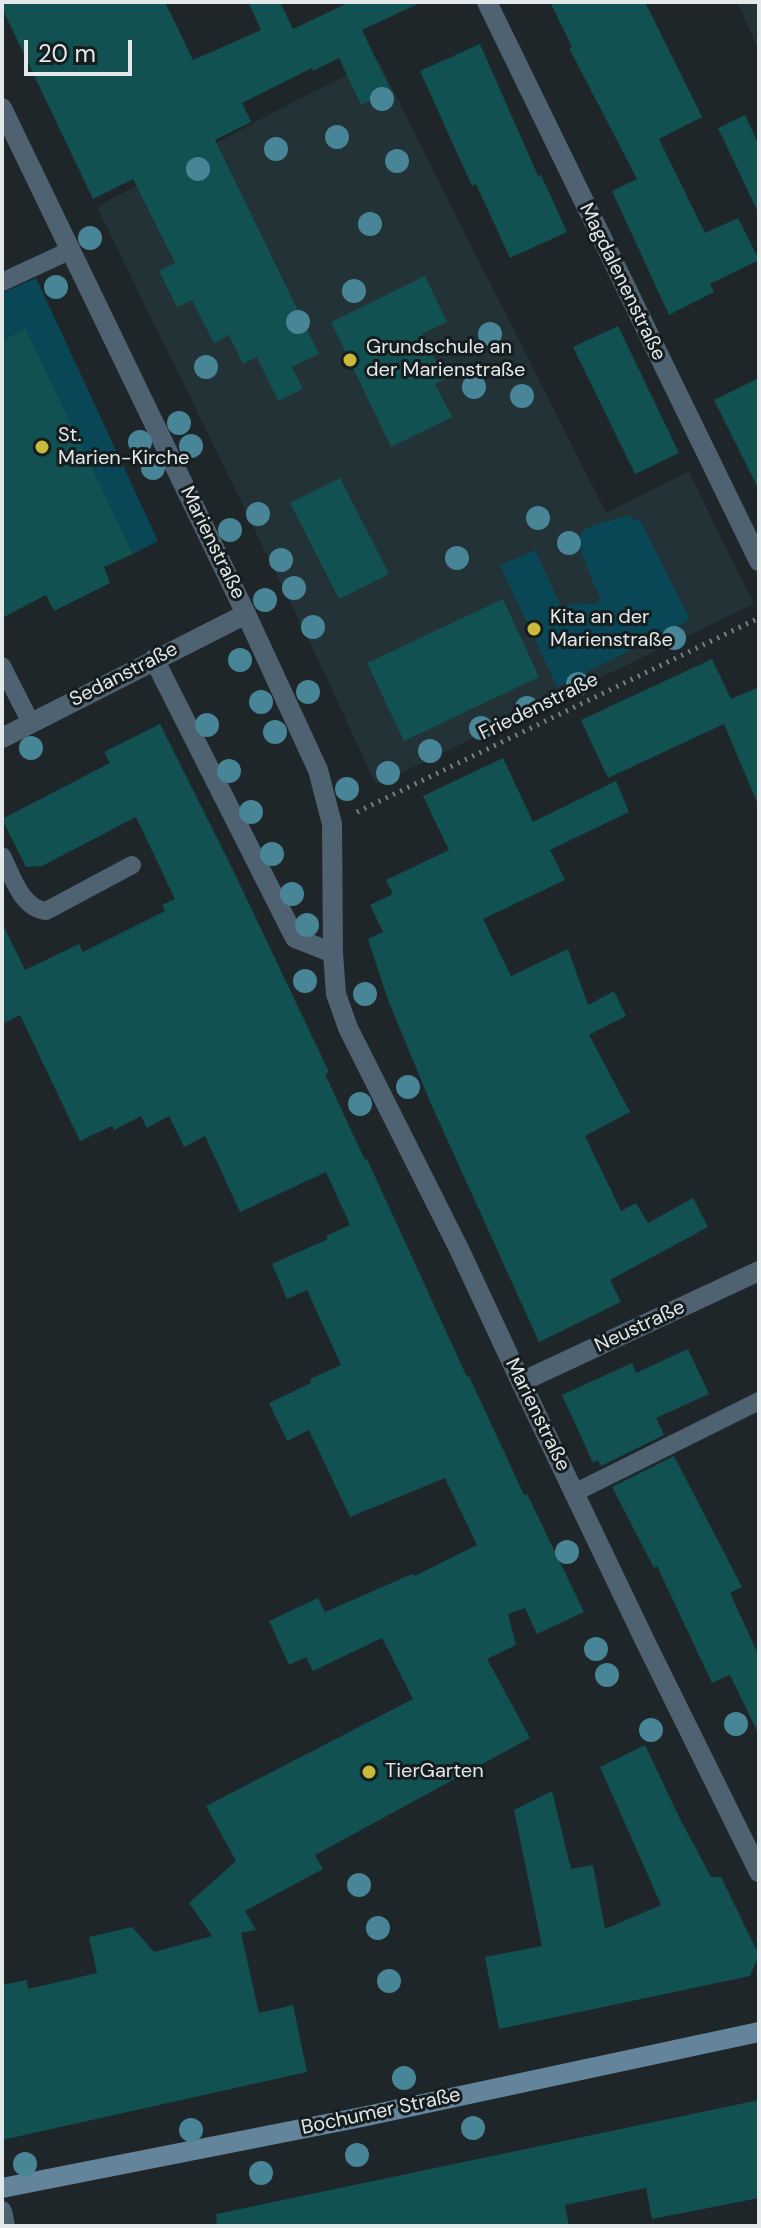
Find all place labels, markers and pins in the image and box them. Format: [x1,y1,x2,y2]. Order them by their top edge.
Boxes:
place label: Grundschule an der Marienstraße [366,336,525,383]
marker: Grundschule an der Marienstraße [341,351,359,369]
place label: St. Marien-Kirche [58,424,189,471]
marker: St. Marien-Kirche [33,438,51,456]
place label: Kita an der Marienstraße [550,606,673,653]
marker: Kita an der Marienstraße [525,620,543,638]
place label: TierGarten [385,1760,484,1784]
marker: TierGarten [360,1763,378,1781]

